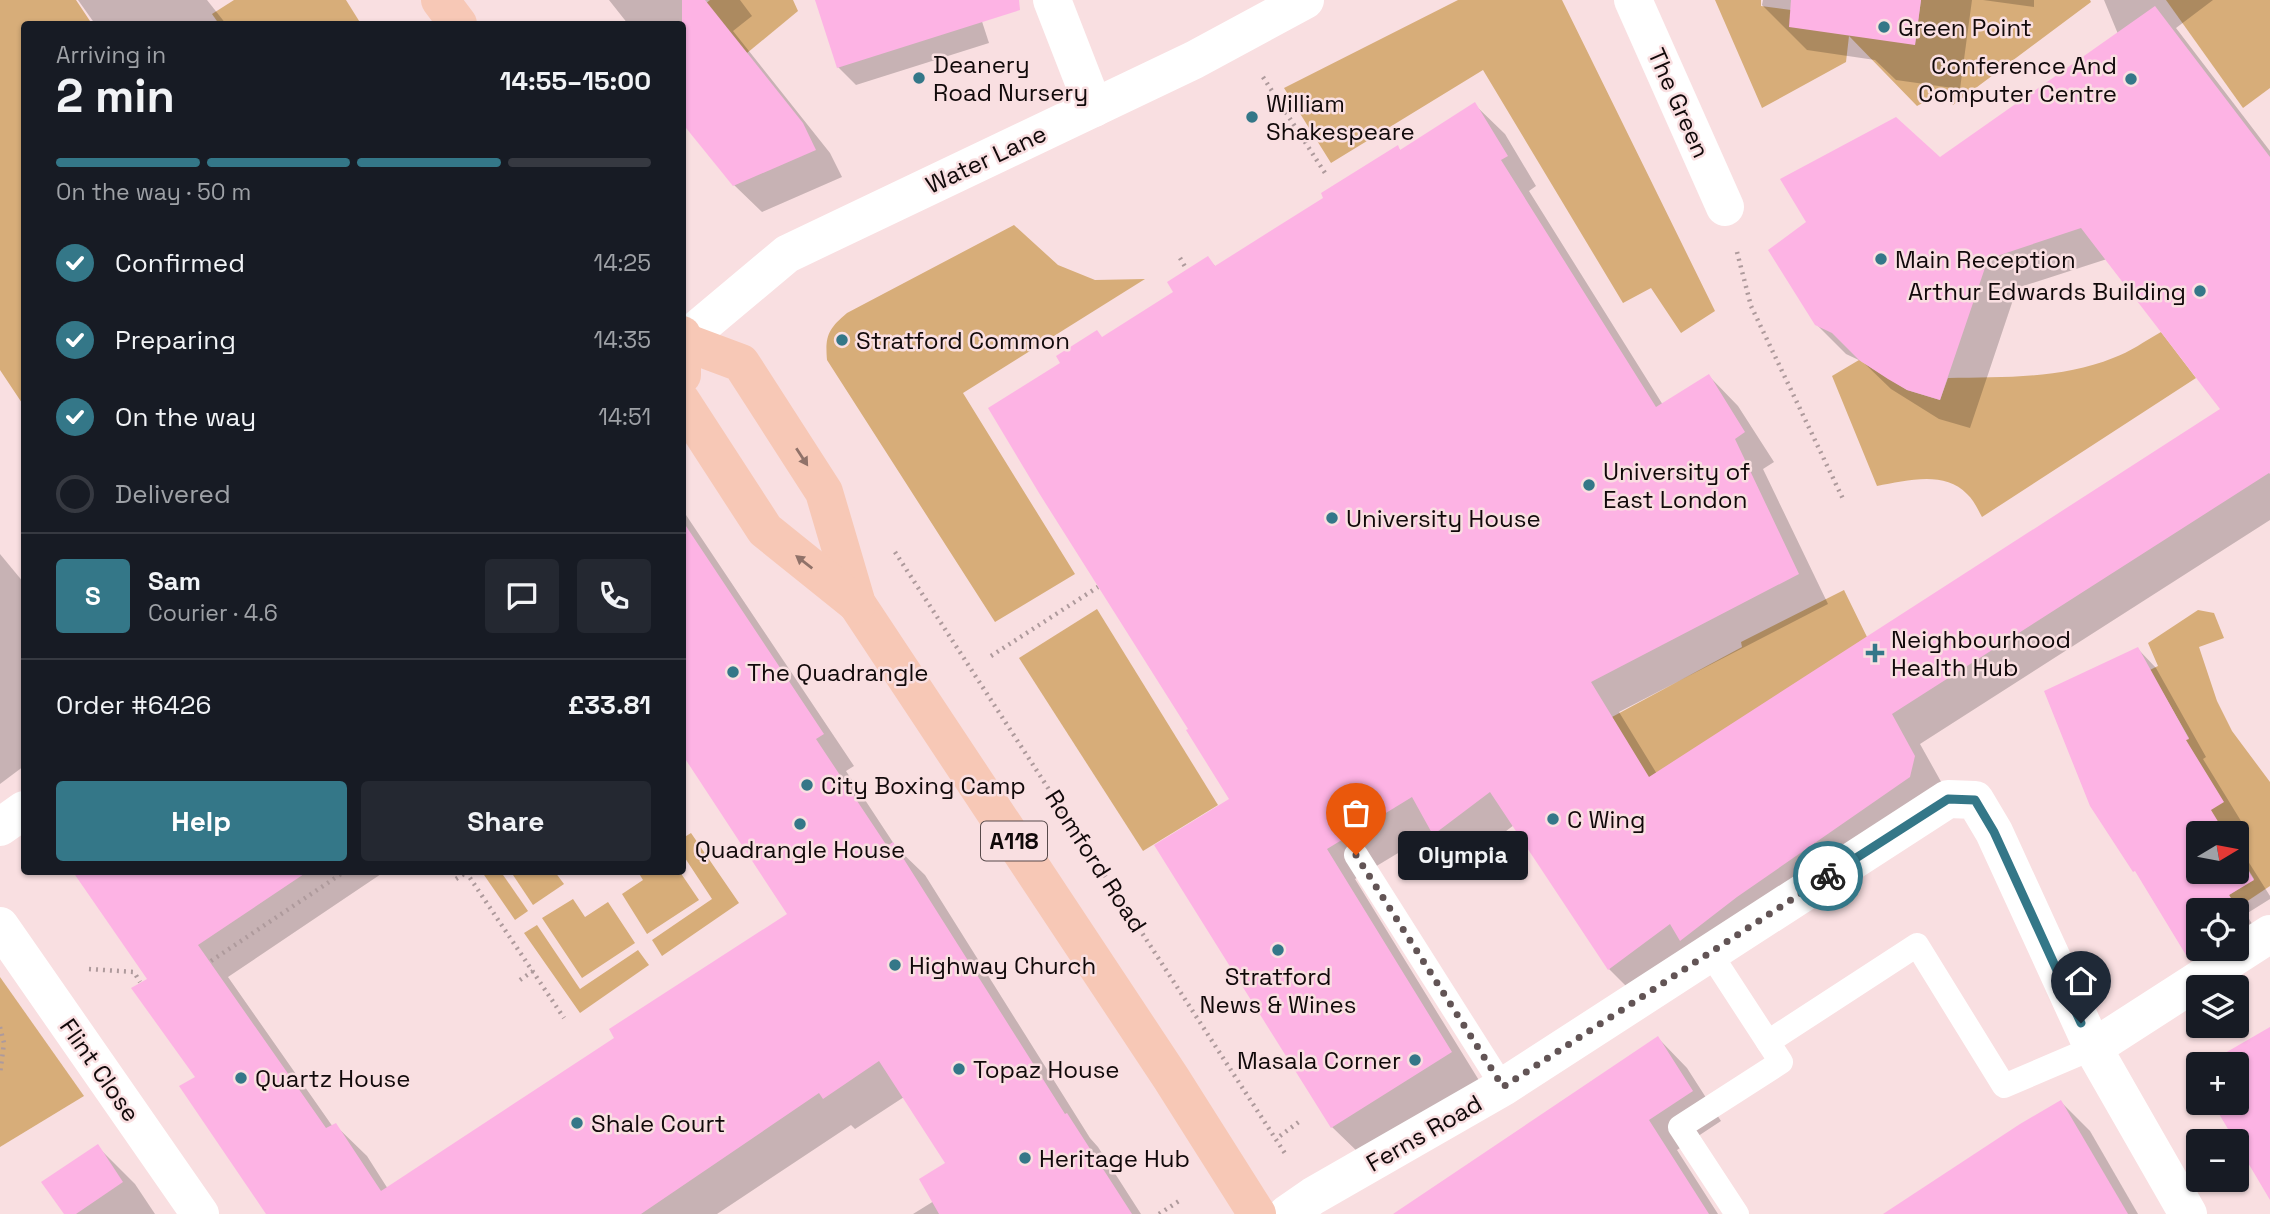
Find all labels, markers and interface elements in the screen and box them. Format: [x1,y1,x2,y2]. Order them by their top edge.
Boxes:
place label: Green Point [1898,12,2032,43]
marker: Green Point [1876,19,1892,35]
text: Arriving in [56,40,166,70]
street label: The Green [1641,43,1717,163]
place label: Deanery Road Nursery [933,49,1088,108]
place label: Conference And Computer Centre [1918,50,2117,109]
text: 14:55–15:00 [500,64,651,98]
text: 2 min [56,67,175,125]
marker: Deanery Road Nursery [911,70,927,86]
marker: Conference And Computer Centre [2123,71,2139,87]
place label: William Shakespeare [1266,88,1415,147]
marker: William Shakespeare [1244,109,1260,125]
street label: Water Lane [921,118,1051,200]
text: On the way · 50 m [56,177,251,207]
icon: check [56,244,94,282]
place label: Main Reception [1895,244,2076,275]
text: Confirmed [115,246,245,280]
text: 14:25 [594,248,651,278]
marker: Main Reception [1873,251,1889,267]
place label: Arthur Edwards Building [1908,276,2186,307]
marker: Arthur Edwards Building [2192,283,2208,299]
icon: check [56,321,94,359]
text: Preparing [115,323,236,357]
text: 14:35 [594,325,651,355]
place label: Stratford Common [856,325,1070,356]
marker: Stratford Common [834,332,850,348]
icon: check [56,398,94,436]
text: On the way [115,400,256,434]
text: 14:51 [598,402,651,432]
one-way arrow [795,447,808,467]
place label: University of East London [1603,456,1750,515]
text: Delivered [115,477,231,511]
marker: University of East London [1581,477,1597,493]
place label: University House [1346,503,1541,534]
marker: University House [1324,510,1340,526]
one-way arrow [795,554,813,569]
button: chat [485,559,559,633]
button: phone [577,559,651,633]
text: Sam [148,564,201,598]
text: S [85,579,101,613]
text: Courier · 4.6 [148,598,278,628]
place label: Neighbourhood Health Hub [1891,624,2071,683]
marker: Neighbourhood Health Hub [1865,643,1885,663]
place label: The Quadrangle [747,657,929,688]
marker: The Quadrangle [725,664,741,680]
text: Order #6426 [56,688,211,722]
text: £33.81 [568,688,651,722]
place label: City Boxing Camp [821,770,1026,801]
marker: City Boxing Camp [799,777,815,793]
button: Help [56,781,347,861]
button: Share [361,781,651,861]
pin [1326,783,1386,855]
street label: Romford Road [1038,784,1154,938]
icon: bag [1337,794,1375,832]
place label: C Wing [1567,804,1645,835]
marker: C Wing [1545,811,1561,827]
marker: Quadrangle House [792,816,808,832]
road number: A118 [981,821,1047,860]
north arrow [2186,821,2249,884]
map controls [2186,821,2249,1192]
callout: Olympia [1398,830,1528,880]
place label: Quadrangle House [695,834,905,865]
text: Olympia [1418,840,1508,870]
courier [1793,841,1863,911]
icon: bike [1809,857,1847,895]
button: locate [2186,898,2249,961]
marker: Stratford News & Wines [1270,942,1286,958]
place label: Highway Church [909,950,1096,981]
pin [2051,951,2111,1023]
marker: Highway Church [887,957,903,973]
place label: Stratford News & Wines [1200,961,1356,1020]
icon: home [2062,962,2100,1000]
button: layers [2186,975,2249,1038]
street label: Flint Close [53,1012,147,1128]
place label: Masala Corner [1237,1045,1401,1076]
marker: Masala Corner [1407,1052,1423,1068]
button: + [2186,1052,2249,1115]
place label: Topaz House [973,1054,1120,1085]
marker: Topaz House [951,1061,967,1077]
place label: Quartz House [255,1063,410,1094]
marker: Quartz House [233,1070,249,1086]
street label: Ferns Road [1361,1087,1487,1179]
place label: Shale Court [591,1108,726,1139]
marker: Shale Court [569,1115,585,1131]
button: − [2186,1129,2249,1192]
place label: Heritage Hub [1039,1143,1190,1174]
marker: Heritage Hub [1017,1150,1033,1166]

